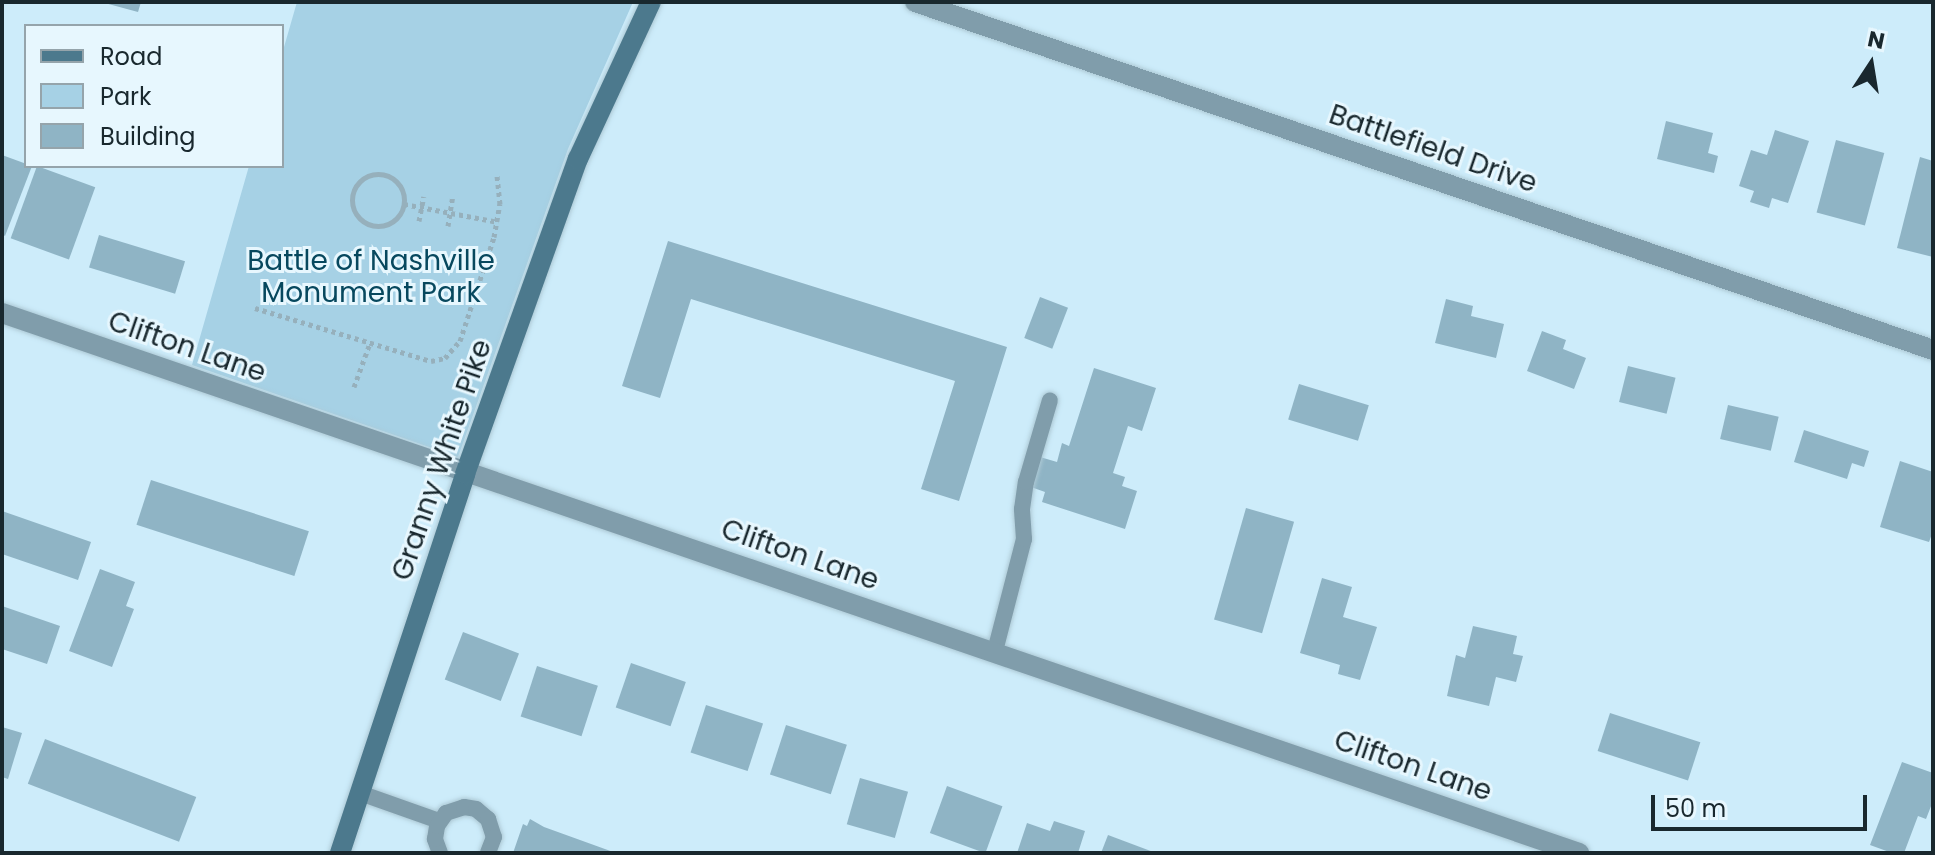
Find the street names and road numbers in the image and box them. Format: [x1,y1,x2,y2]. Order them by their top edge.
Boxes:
street label: Battlefield Drive [1325,98,1541,200]
street label: Clifton Lane [104,304,270,390]
street label: Granny White Pike [385,335,499,585]
street label: Clifton Lane [717,512,883,598]
street label: Clifton Lane [1330,723,1496,809]

